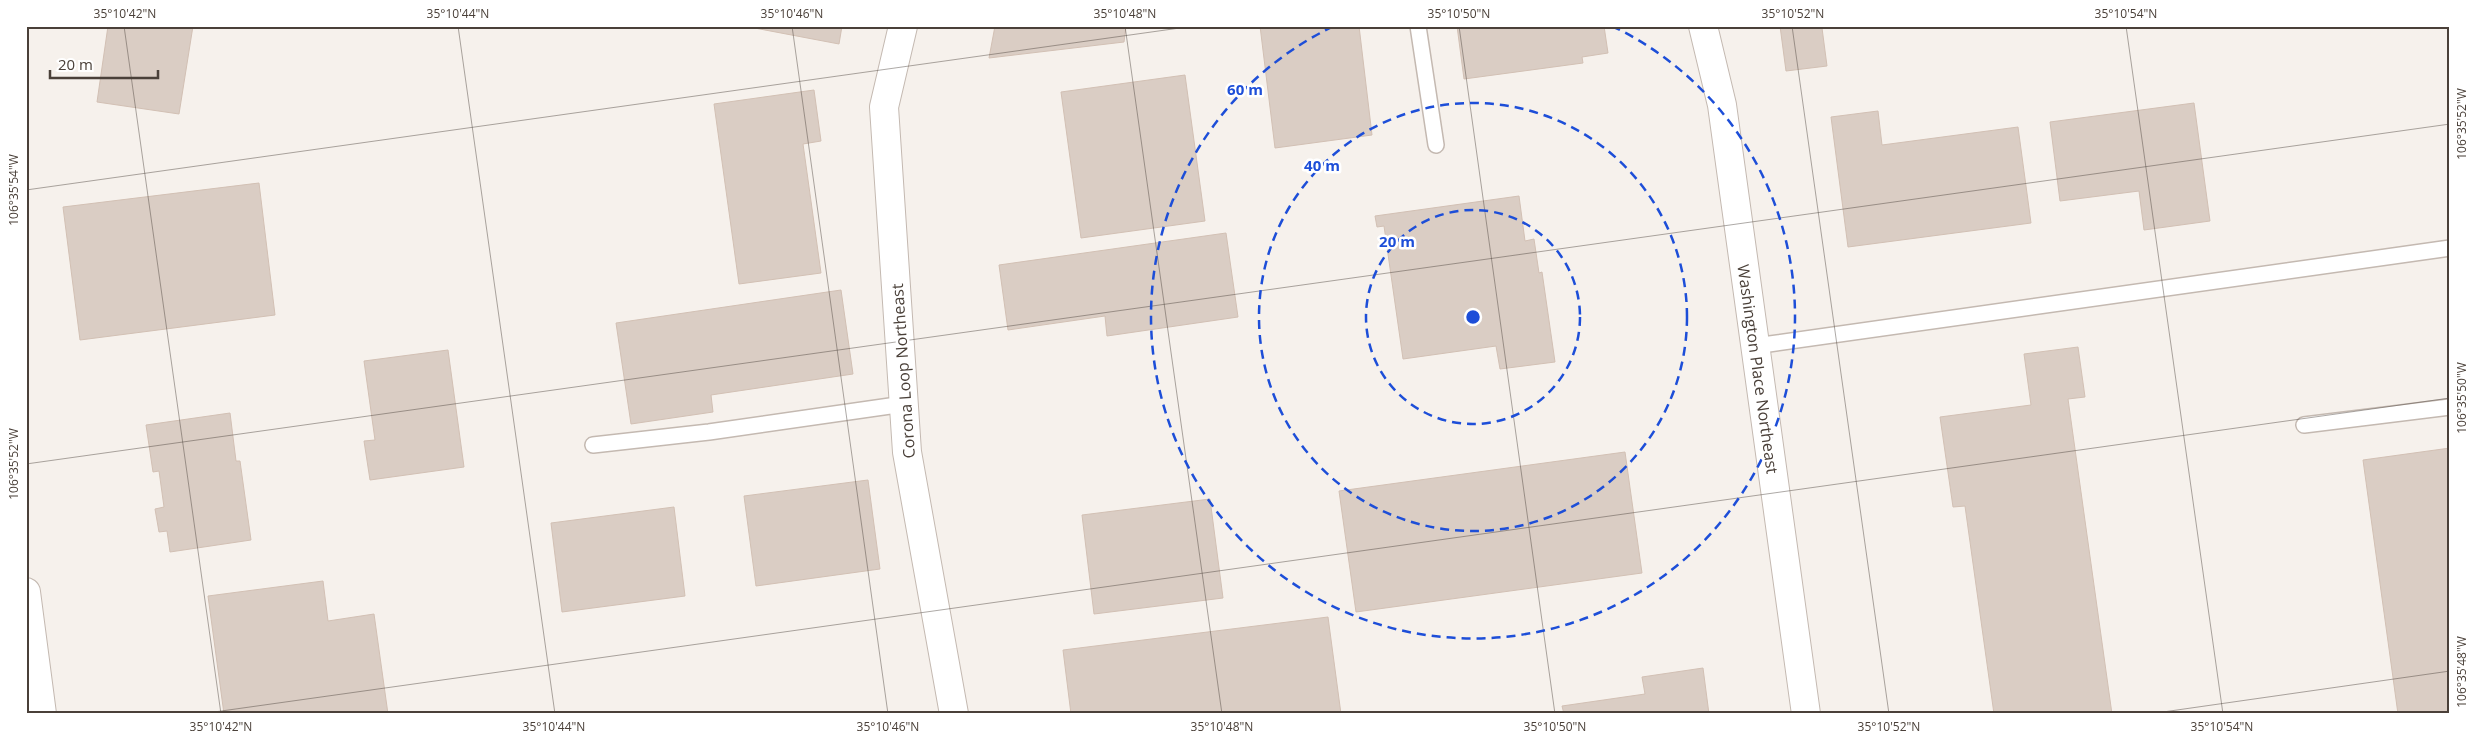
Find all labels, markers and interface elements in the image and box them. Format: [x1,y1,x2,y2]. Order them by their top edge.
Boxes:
text: 35°10'42"N [94,5,156,22]
text: 35°10'44"N [427,5,489,22]
text: 35°10'46"N [761,5,823,22]
text: 35°10'48"N [1094,5,1156,22]
text: 35°10'50"N [1428,5,1490,22]
text: 35°10'52"N [1762,5,1824,22]
text: 35°10'54"N [2095,5,2157,22]
scale bar [50,48,158,80]
text: 20 m [58,54,93,74]
text: 60 m [1227,79,1263,99]
text: 106°35'52"W [2453,88,2470,160]
text: 106°35'54"W [5,154,22,226]
text: 40 m [1304,155,1340,175]
text: 20 m [1379,231,1415,251]
street label: Washington Place Northeast [1732,263,1784,475]
street label: Corona Loop Northeast [886,283,920,459]
centre of rings [1464,308,1482,326]
text: 106°35'50"W [2453,362,2470,434]
text: 106°35'52"W [5,428,22,500]
text: 106°35'48"W [2453,636,2470,708]
text: 35°10'42"N [190,718,252,735]
text: 35°10'44"N [523,718,585,735]
text: 35°10'46"N [857,718,919,735]
text: 35°10'48"N [1191,718,1253,735]
text: 35°10'50"N [1524,718,1586,735]
text: 35°10'52"N [1858,718,1920,735]
text: 35°10'54"N [2191,718,2253,735]

